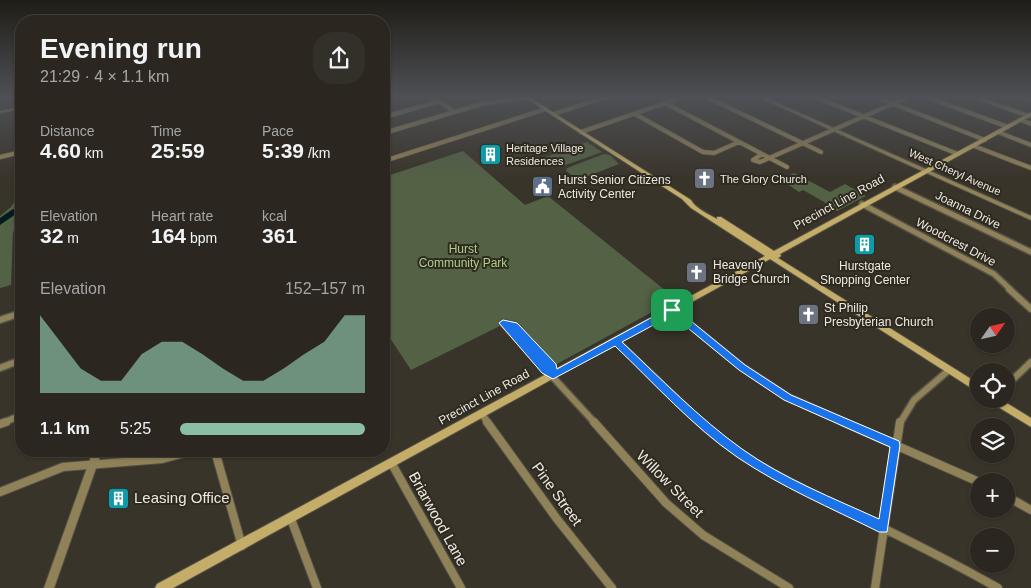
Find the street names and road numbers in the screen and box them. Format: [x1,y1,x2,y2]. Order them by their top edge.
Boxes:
street label: West Cheryl Avenue [907,146,1003,198]
street label: Precinct Line Road [791,171,887,233]
street label: Joanna Drive [933,188,1003,232]
street label: Woodcrest Drive [914,215,999,269]
street label: Precinct Line Road [436,366,532,428]
street label: Willow Street [633,447,708,521]
street label: Pine Street [529,459,587,529]
street label: Briarwood Lane [406,469,471,569]

